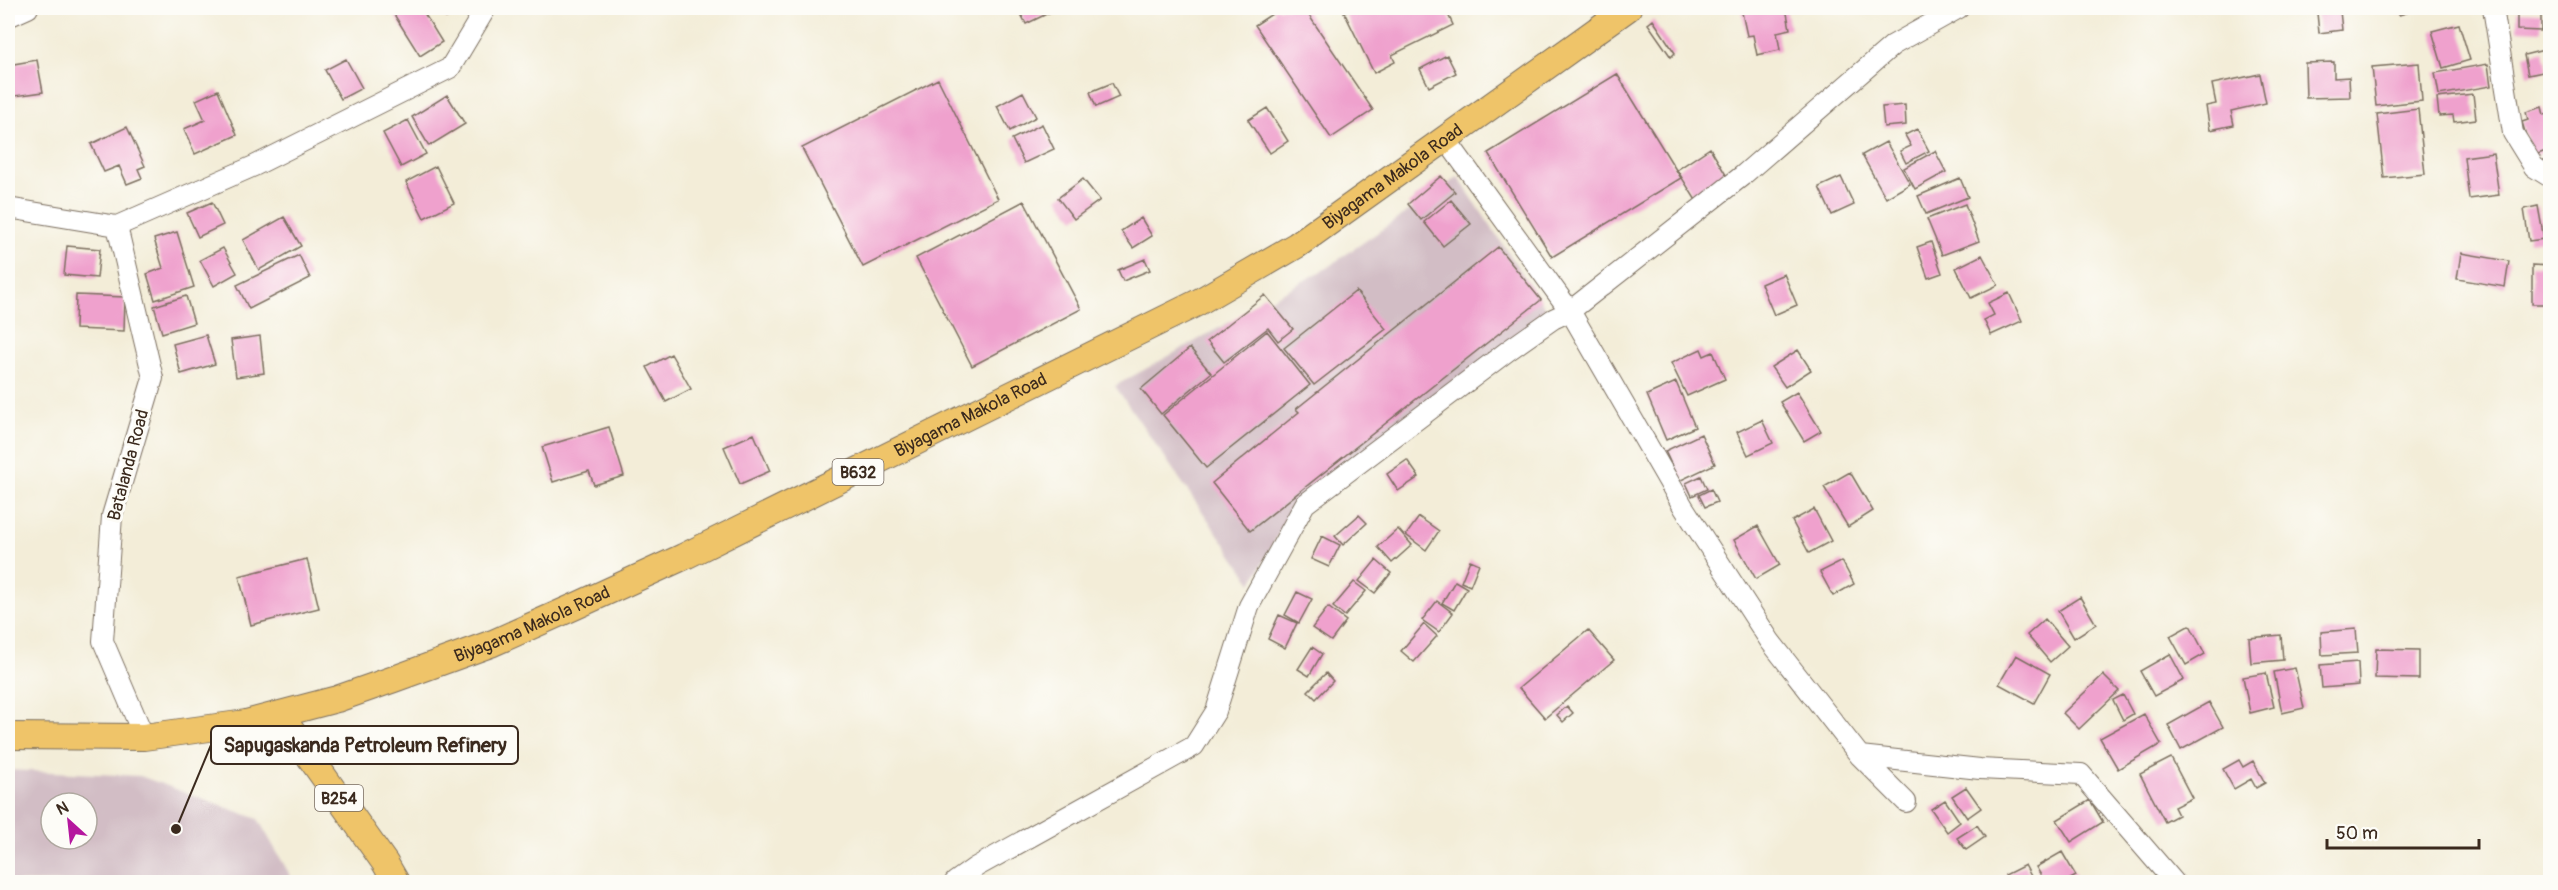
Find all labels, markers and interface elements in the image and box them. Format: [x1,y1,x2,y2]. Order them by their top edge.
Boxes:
street label: Biyagama Makola Road [1318,119,1468,235]
street label: Biyagama Makola Road [890,368,1051,463]
street label: Batalanda Road [103,407,154,523]
road number: B632 [832,459,884,485]
street label: Biyagama Makola Road [451,581,614,668]
callout: Sapugaskanda Petroleum Refinery [211,726,518,764]
text: Sapugaskanda Petroleum Refinery [223,733,507,758]
road number: B254 [315,785,363,811]
north arrow [39,791,99,851]
text: N [53,797,72,820]
scale bar [2327,812,2478,850]
text: 50 m [2336,822,2378,845]

